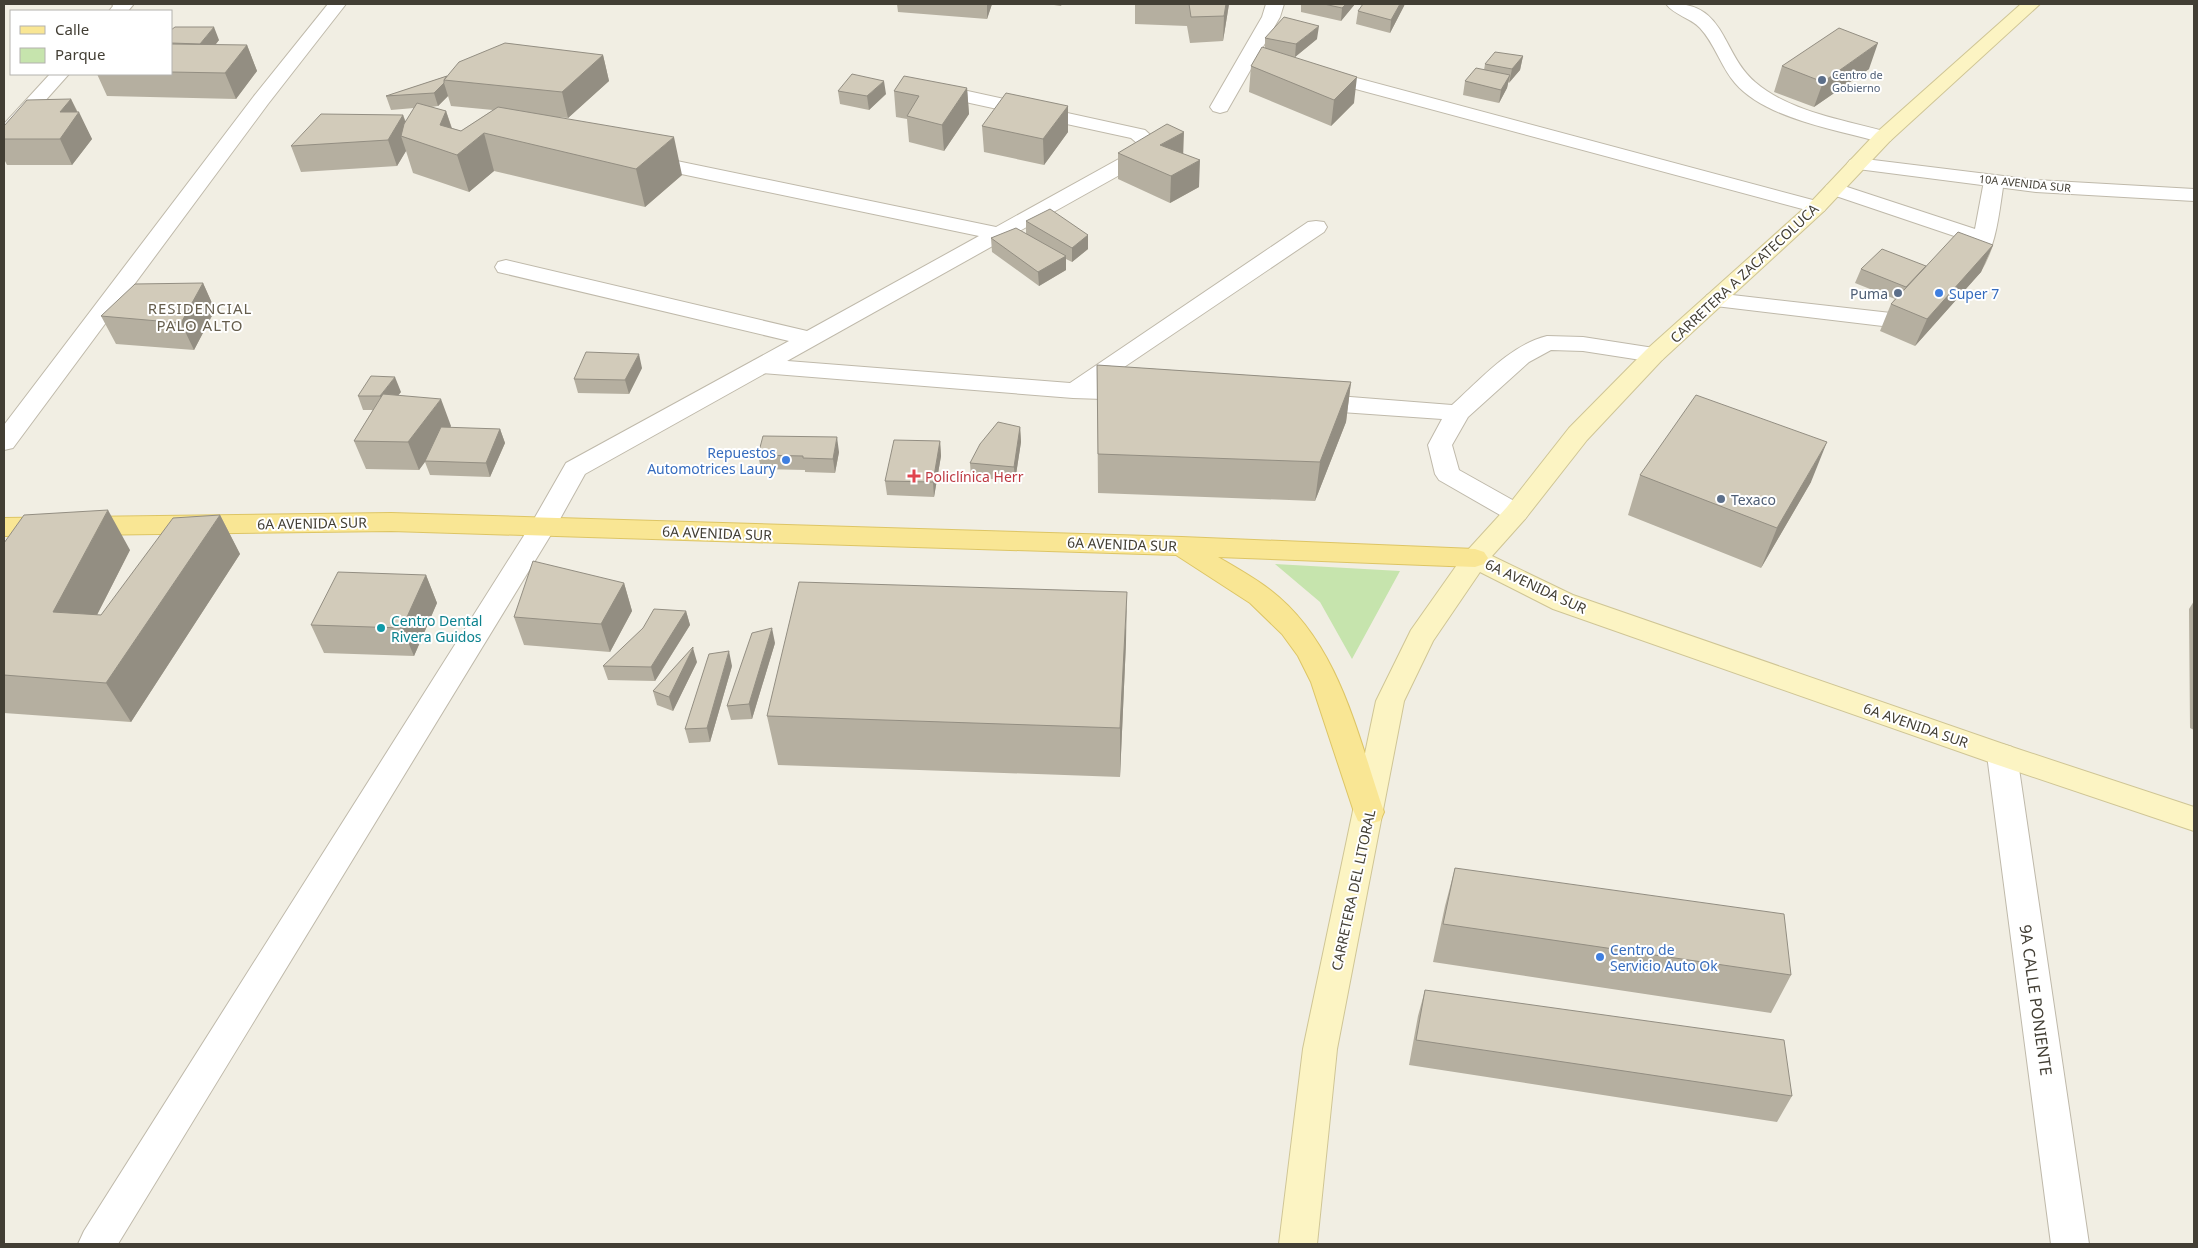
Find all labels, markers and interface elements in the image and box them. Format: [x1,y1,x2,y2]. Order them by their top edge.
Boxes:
legend [10,10,172,75]
text: Calle [55,19,89,39]
text: Parque [55,44,105,64]
place label: Centro de Gobierno [1832,67,1883,95]
marker: Centro de Gobierno [1816,74,1828,86]
street label: 10A AVENIDA SUR [1978,171,2072,195]
street label: CARRETERA A ZACATECOLUCA [1666,199,1822,347]
place label: Puma [1850,284,1888,303]
place label: Super 7 [1949,284,1999,303]
marker: Puma [1892,287,1904,299]
marker: Super 7 [1933,287,1945,299]
district label: RESIDENCIAL PALO ALTO [148,298,252,335]
place label: Repuestos Automotrices Laury [647,443,777,478]
marker: Repuestos Automotrices Laury [780,454,792,466]
place label: Policlínica Herr [925,467,1024,486]
marker: Policlínica Herr [907,469,921,483]
place label: Texaco [1731,490,1776,509]
marker: Texaco [1715,493,1727,505]
street label: 6A AVENIDA SUR [257,513,367,533]
street label: 6A AVENIDA SUR [662,522,772,544]
street label: 6A AVENIDA SUR [1067,533,1177,555]
street label: 6A AVENIDA SUR [1482,554,1590,618]
place label: Centro Dental Rivera Guidos [391,611,482,646]
marker: Centro Dental Rivera Guidos [375,622,387,634]
street label: 6A AVENIDA SUR [1861,698,1971,752]
street label: CARRETERA DEL LITORAL [1327,808,1379,972]
street label: 9A CALLE PONIENTE [2015,923,2057,1077]
place label: Centro de Servicio Auto Ok [1610,940,1718,975]
marker: Centro de Servicio Auto Ok [1594,951,1606,963]

